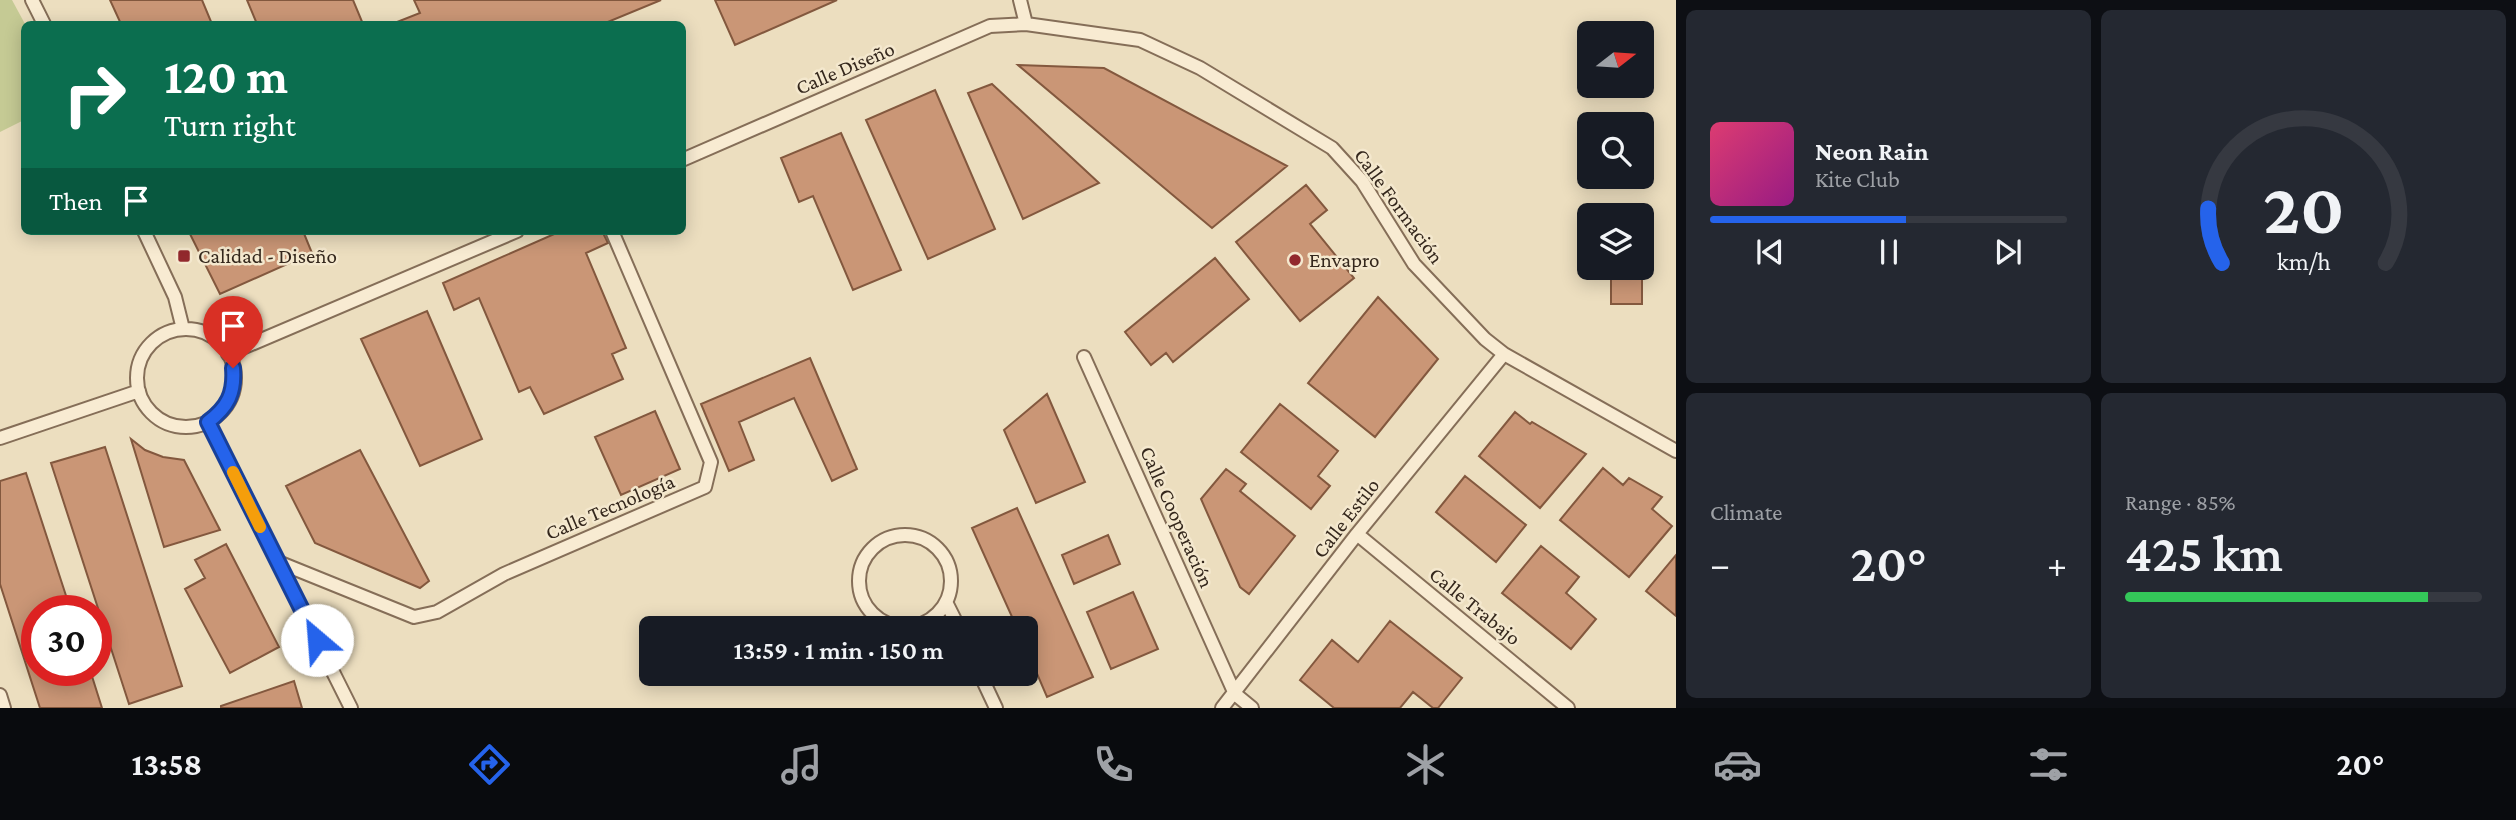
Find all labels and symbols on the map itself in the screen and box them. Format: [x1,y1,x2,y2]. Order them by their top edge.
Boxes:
north arrow [1577,21,1654,98]
street label: Calle Diseño [792,36,898,100]
street label: Calle Formación [1349,144,1449,268]
place label: Calidad - Diseño [198,244,337,268]
marker: Calidad - Diseño [176,248,192,264]
place label: Envapro [1309,248,1379,272]
marker: Envapro [1287,252,1303,268]
pin [203,296,263,368]
street label: Calle Cooperación [1135,443,1219,591]
street label: Calle Tecnología [542,469,678,545]
street label: Calle Estilo [1308,473,1384,563]
street label: Calle Trabajo [1425,562,1525,650]
speed limit sign: 30 [21,595,112,686]
position arrow [280,603,354,677]

